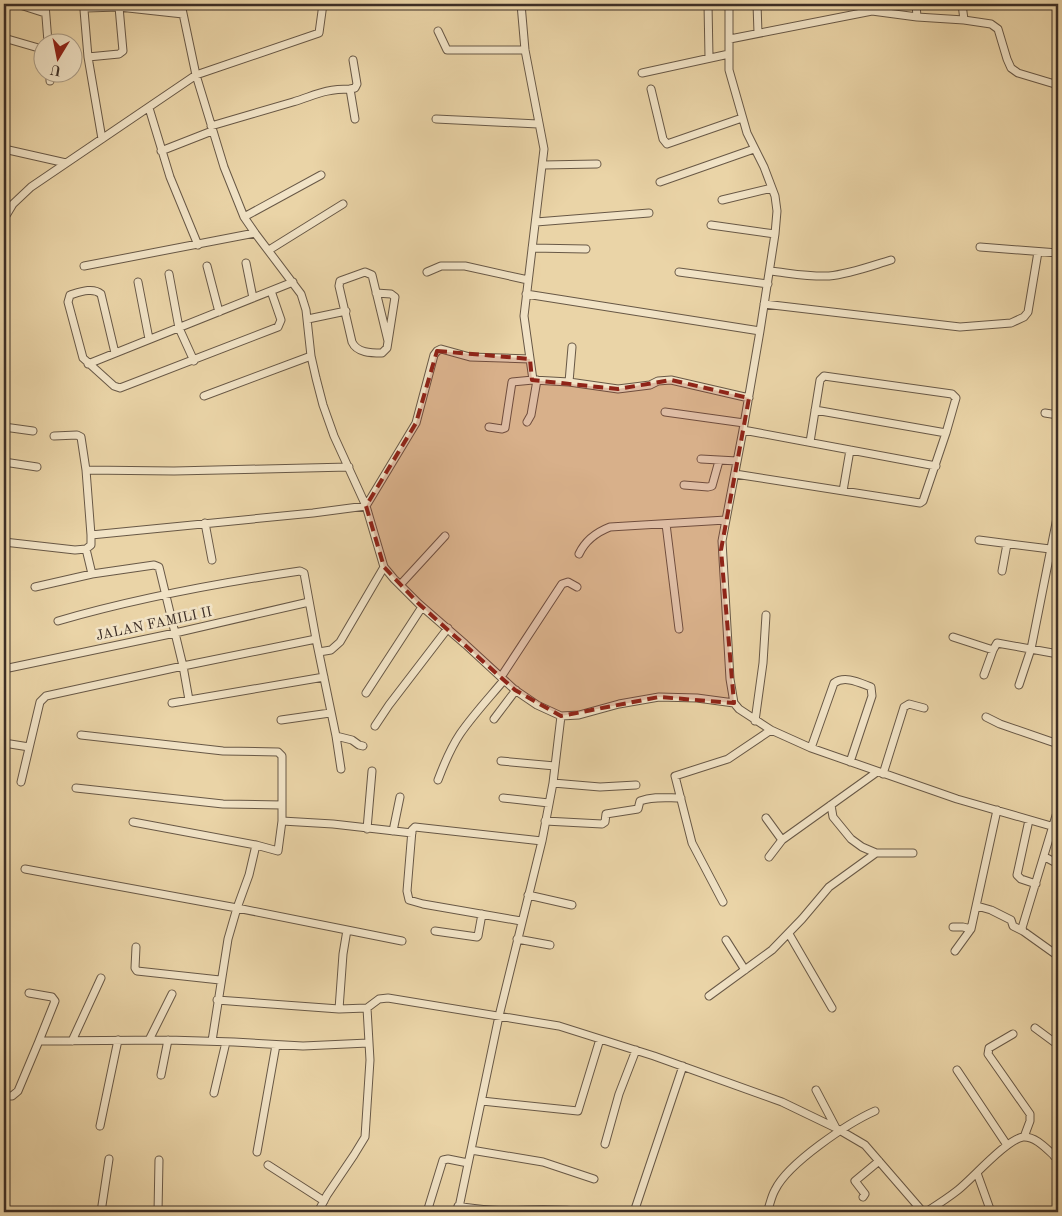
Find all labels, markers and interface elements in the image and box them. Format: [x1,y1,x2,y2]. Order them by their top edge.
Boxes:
north arrow [32,32,82,82]
text: U [49,62,63,78]
street label: JALAN FAMILI II [95,605,213,643]

